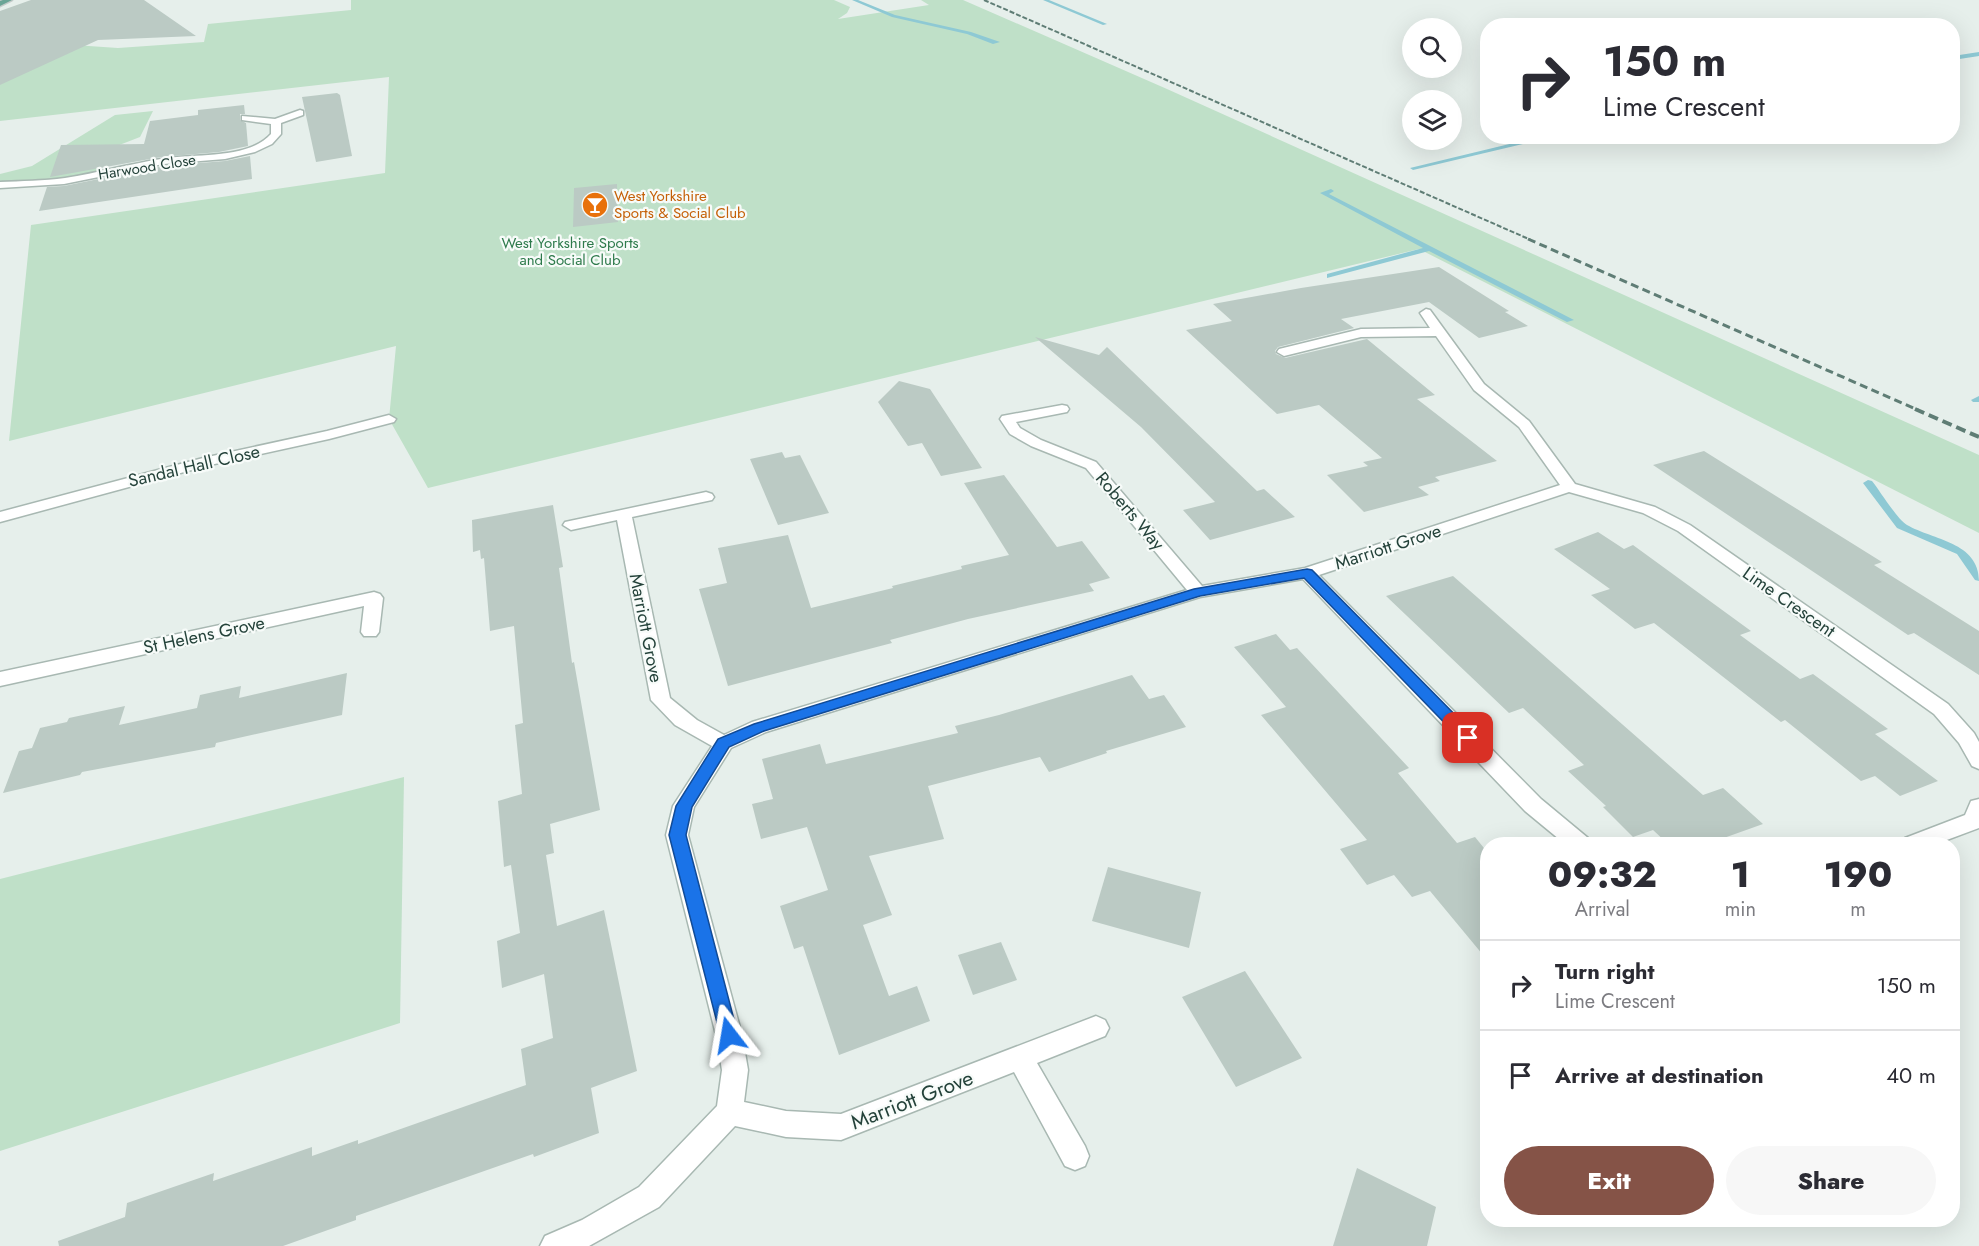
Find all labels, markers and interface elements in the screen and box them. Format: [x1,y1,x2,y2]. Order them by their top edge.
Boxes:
map controls [1402,18,1462,150]
button: search [1402,18,1462,78]
text: 150 m [1603,31,1726,92]
icon: right [1504,42,1582,120]
text: Lime Crescent [1603,87,1765,126]
button: layers [1402,90,1462,150]
street label: Harwood Close [97,148,198,186]
place label: West Yorkshire Sports & Social Club [614,185,746,224]
bar icon: West Yorkshire Sports & Social Club [580,190,610,220]
park label: West Yorkshire Sports and Social Club [501,232,639,271]
street label: Sandal Hall Close [126,438,262,494]
street label: Roberts Way [1089,466,1171,556]
street label: Marriott Grove [1331,518,1445,576]
street label: Lime Crescent [1737,560,1841,644]
street label: Marriott Grove [623,571,669,685]
street label: St Helens Grove [141,609,267,661]
pin [1442,712,1493,763]
icon: arrive [1451,721,1484,754]
text: 09:32 [1548,848,1657,900]
text: 1 [1731,848,1750,900]
text: 190 [1824,848,1892,900]
text: Arrival [1575,895,1630,924]
text: min [1725,895,1756,924]
text: m [1850,895,1866,924]
text: Turn right [1555,955,1655,987]
icon: right [1504,969,1537,1002]
text: 150 m [1877,969,1936,1001]
text: Lime Crescent [1555,987,1675,1016]
position arrow [697,1003,761,1067]
icon: arrive [1504,1059,1537,1092]
text: Arrive at destination [1555,1059,1764,1091]
text: 40 m [1886,1059,1936,1091]
street label: Marriott Grove [846,1063,978,1137]
button: Exit [1504,1146,1714,1215]
button: Share [1726,1146,1936,1215]

